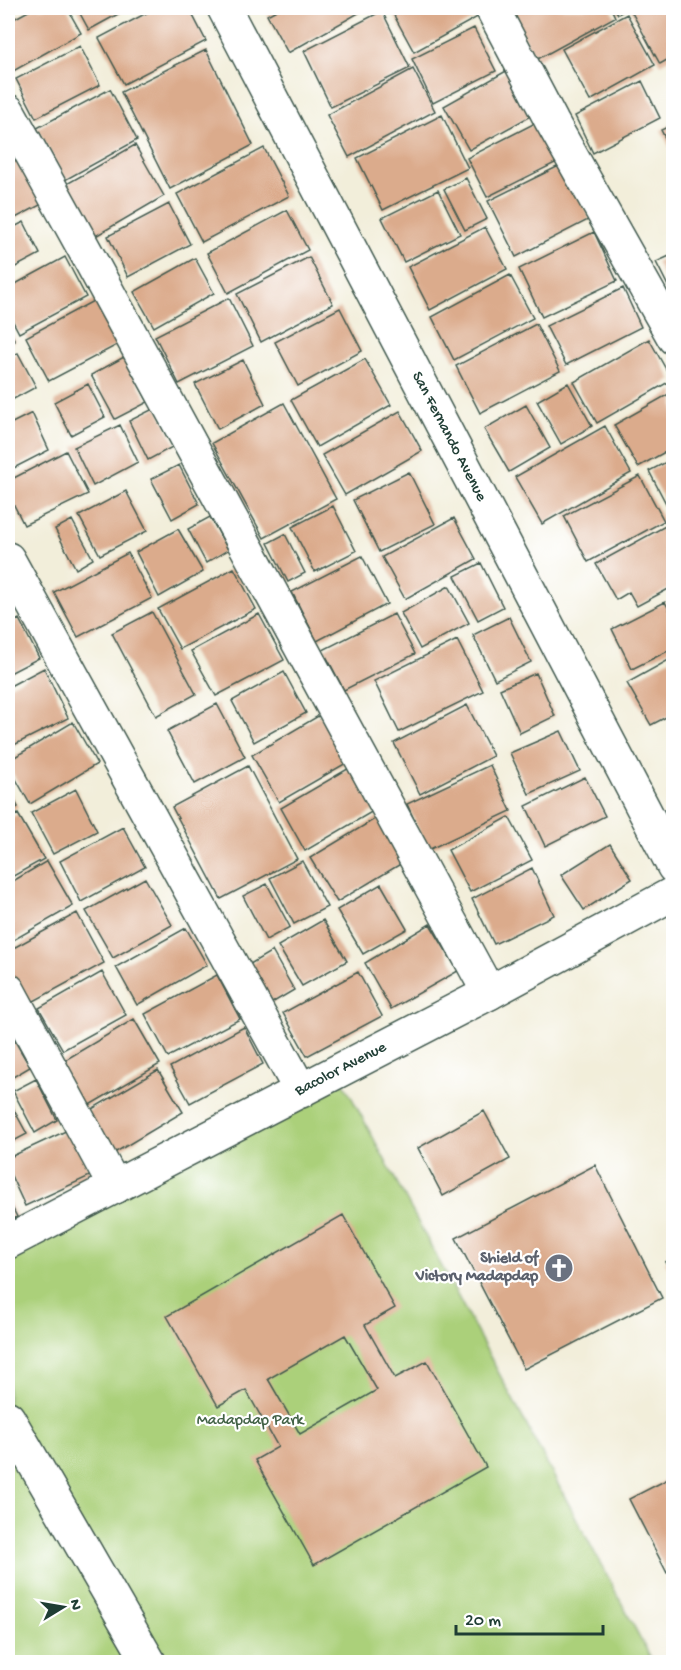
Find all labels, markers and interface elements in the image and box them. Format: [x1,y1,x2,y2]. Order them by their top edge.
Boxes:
street label: San Fernando Avenue [407,369,491,505]
street label: Bacolor Avenue [291,1038,391,1102]
place label: Shield of Victory Madapdap [415,1249,540,1287]
church icon: Shield of Victory Madapdap [543,1252,575,1284]
park label: Madapdap Park [197,1412,305,1431]
north arrow [33,1577,93,1637]
text: N [64,1598,85,1612]
scale bar [456,1598,603,1636]
text: 20 m [465,1611,501,1632]

